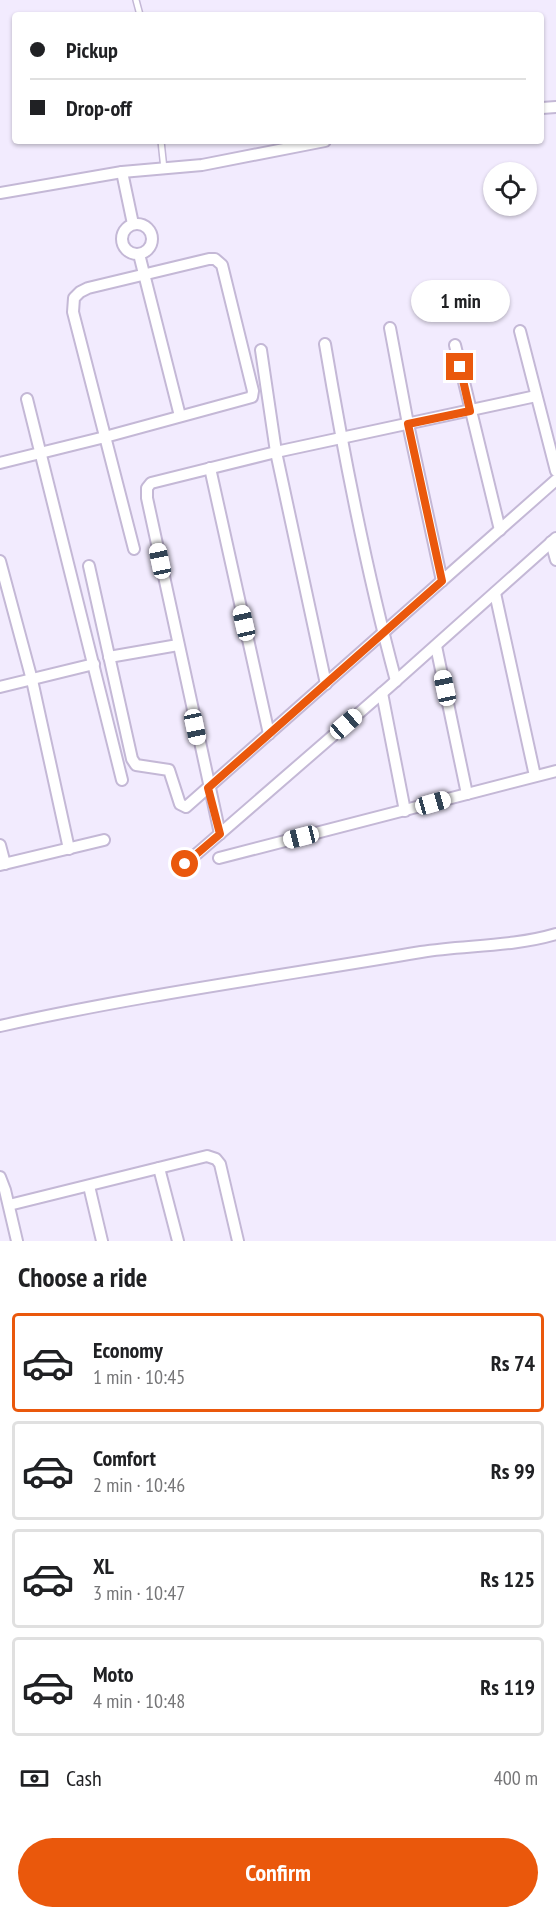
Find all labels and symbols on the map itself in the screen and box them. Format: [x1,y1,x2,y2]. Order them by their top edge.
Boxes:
callout: 1 min [410,280,510,322]
route end [446,353,473,380]
car [147,542,173,580]
car [231,603,257,643]
car [432,669,458,707]
car [327,705,365,743]
car [182,708,208,746]
car [413,789,453,817]
car [281,824,321,850]
route start [171,850,198,877]

